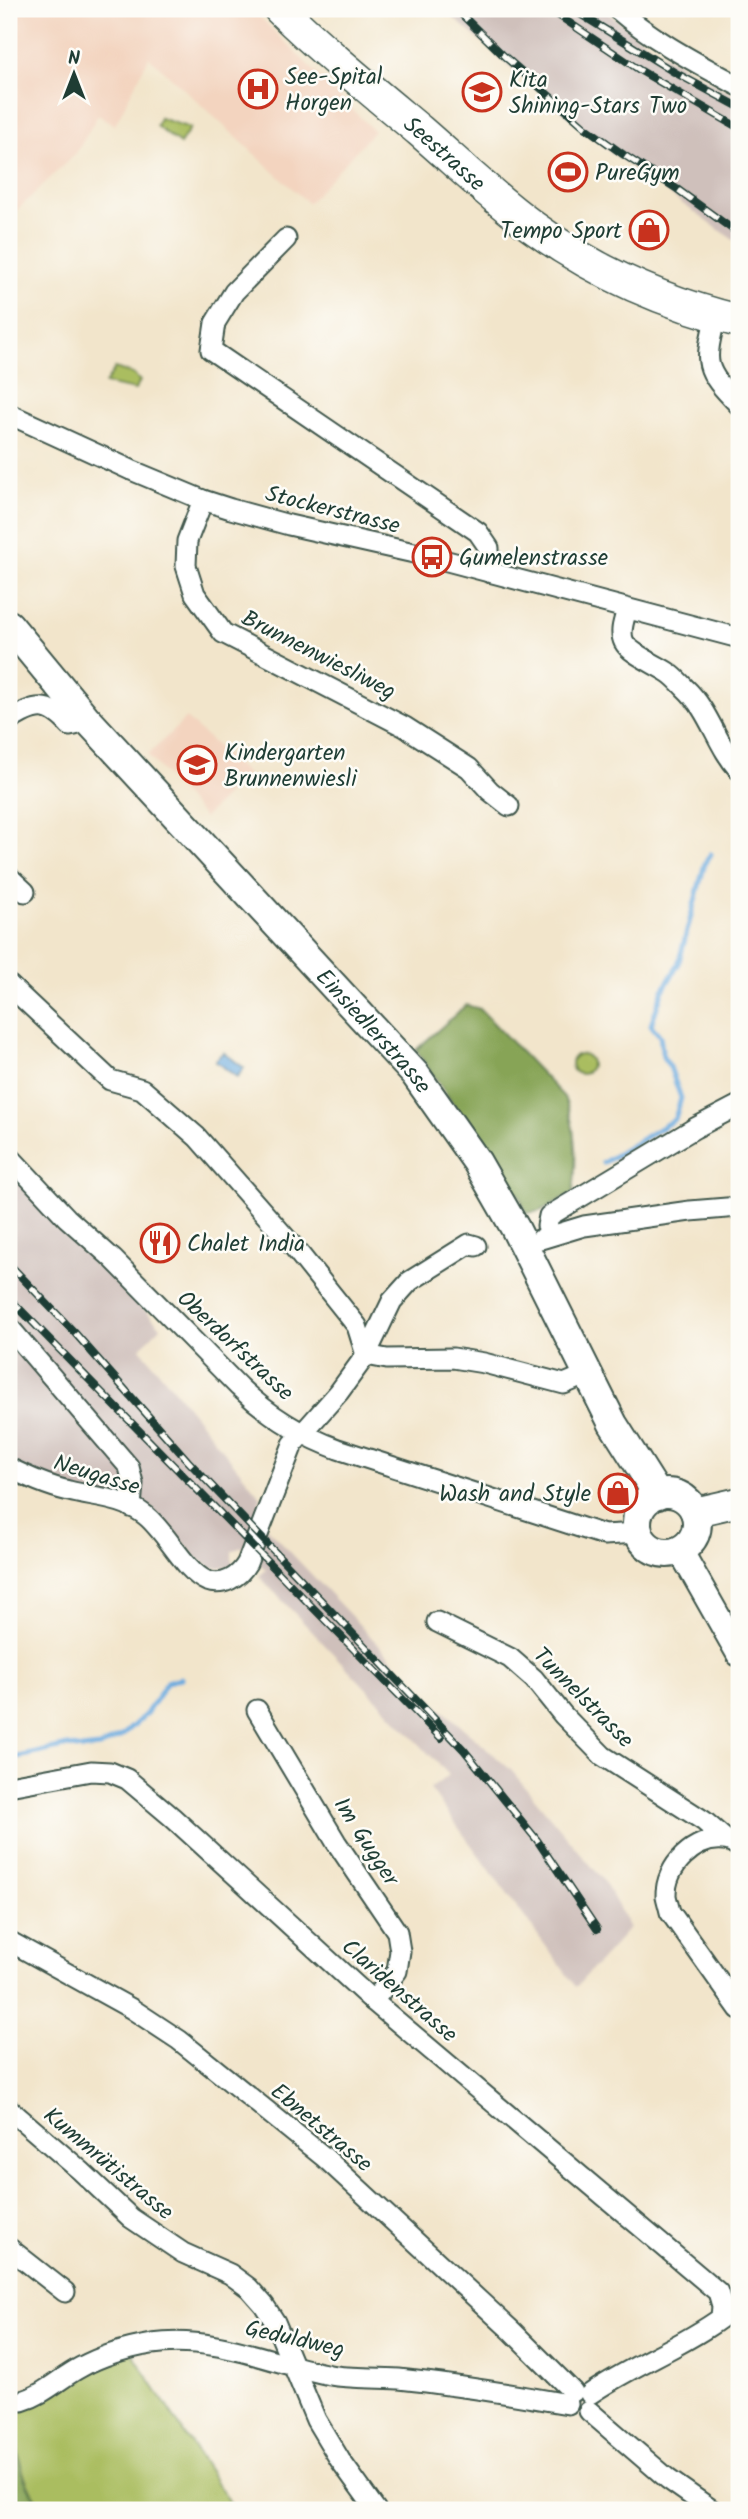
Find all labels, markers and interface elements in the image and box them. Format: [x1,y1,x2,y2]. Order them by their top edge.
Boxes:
north arrow [38,38,108,108]
text: N [68,44,80,74]
place label: See-Spital Horgen [285,60,383,122]
place label: Kita Shining-Stars Two [509,63,687,125]
hospital icon: See-Spital Horgen [237,68,279,110]
school or university icon: Kita Shining-Stars Two [461,71,503,113]
street label: Seestrasse [394,108,493,201]
sports icon: PureGym [547,151,589,193]
place label: PureGym [595,156,680,192]
shop icon: Tempo Sport [628,209,670,251]
place label: Tempo Sport [500,214,623,250]
street label: Stockerstrasse [261,477,404,545]
bus stop icon: Gumelenstrasse [411,536,453,578]
place label: Gumelenstrasse [459,541,608,577]
street label: Brunnenwiesliweg [234,601,402,710]
place label: Kindergarten Brunnenwiesli [224,736,358,798]
school or university icon: Kindergarten Brunnenwiesli [176,744,218,786]
street label: Einsiedlerstrasse [306,961,440,1102]
restaurant icon: Chalet India [139,1222,181,1264]
place label: Chalet India [187,1227,305,1263]
street label: Oberdorfstrasse [168,1282,302,1411]
street label: Neugasse [49,1446,144,1506]
shop icon: Wash and Style [597,1472,639,1514]
place label: Wash and Style [439,1477,591,1513]
street label: Tunnelstrasse [524,1639,642,1757]
street label: Im Gugger [323,1791,408,1895]
street label: Claridenstrasse [332,1931,465,2052]
street label: Ebnetstrasse [262,2075,380,2182]
street label: Kummrütistrasse [34,2099,181,2230]
street label: Geduldweg [241,2311,348,2369]

